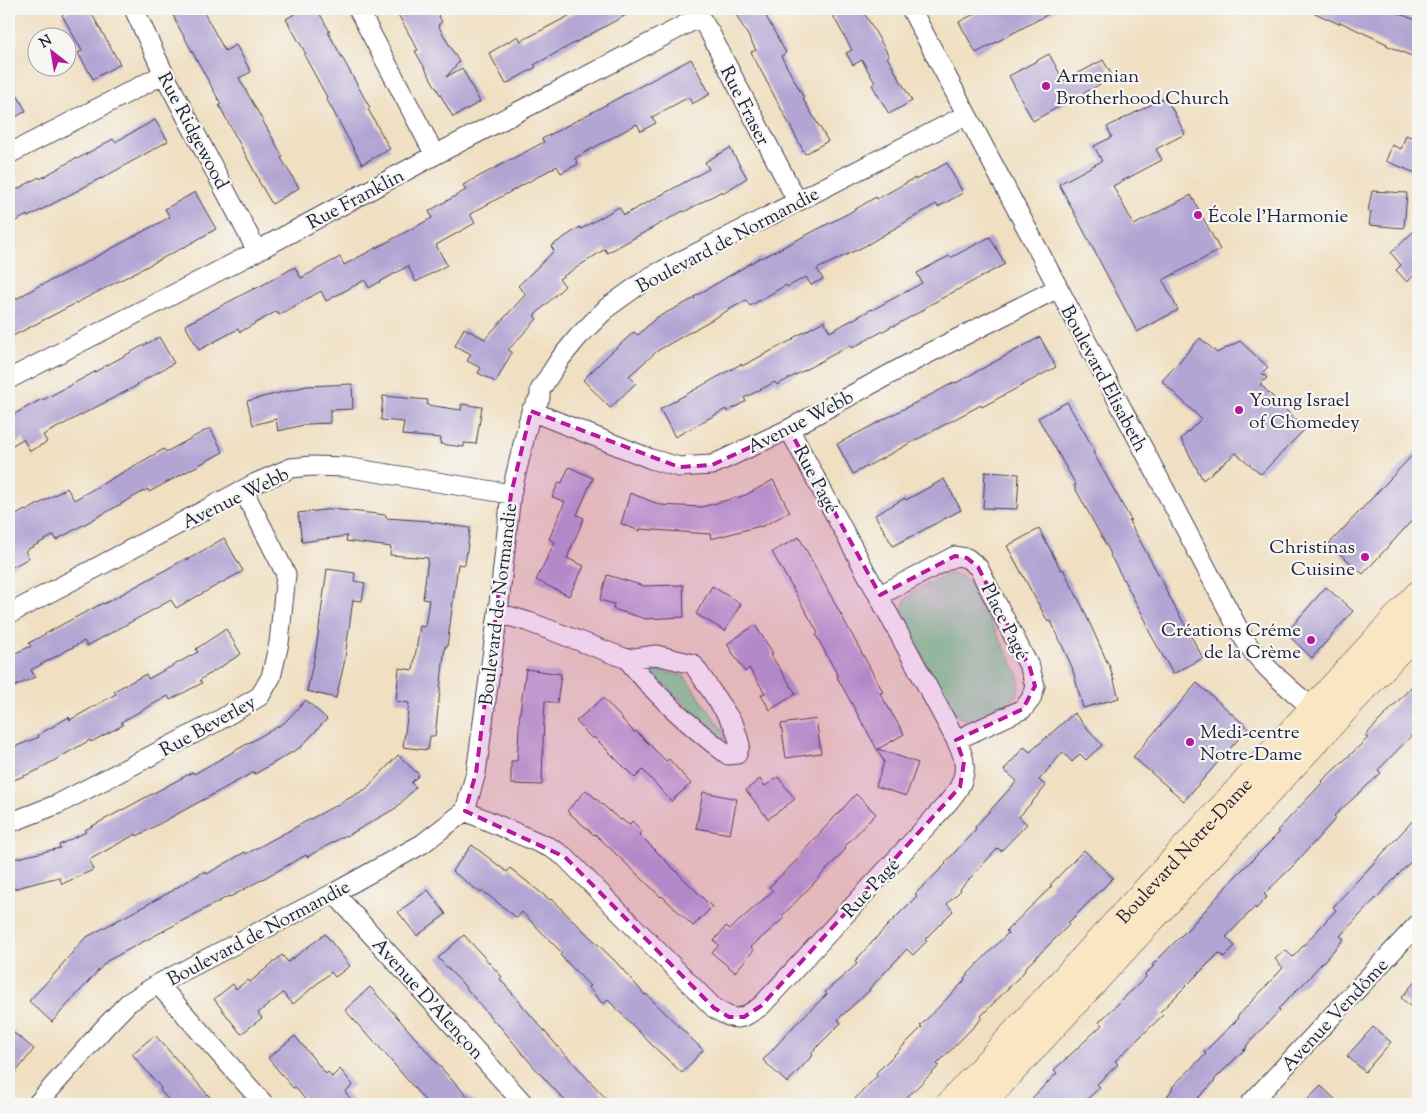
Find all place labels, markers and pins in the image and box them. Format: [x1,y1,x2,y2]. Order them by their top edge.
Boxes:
place label: Armenian Brotherhood Church [1056,64,1229,113]
marker: Armenian Brotherhood Church [1040,80,1052,92]
place label: École l'Harmonie [1208,204,1349,231]
marker: École l'Harmonie [1192,209,1204,221]
place label: Young Israel of Chomedey [1249,388,1360,437]
marker: Young Israel of Chomedey [1233,404,1245,416]
place label: Christinas Cuisine [1269,535,1355,584]
marker: Christinas Cuisine [1359,551,1371,563]
place label: Créations Créme de la Crème [1161,618,1301,667]
marker: Créations Créme de la Crème [1305,634,1317,646]
place label: Medi-centre Notre-Dame [1200,720,1302,769]
marker: Medi-centre Notre-Dame [1184,736,1196,748]

